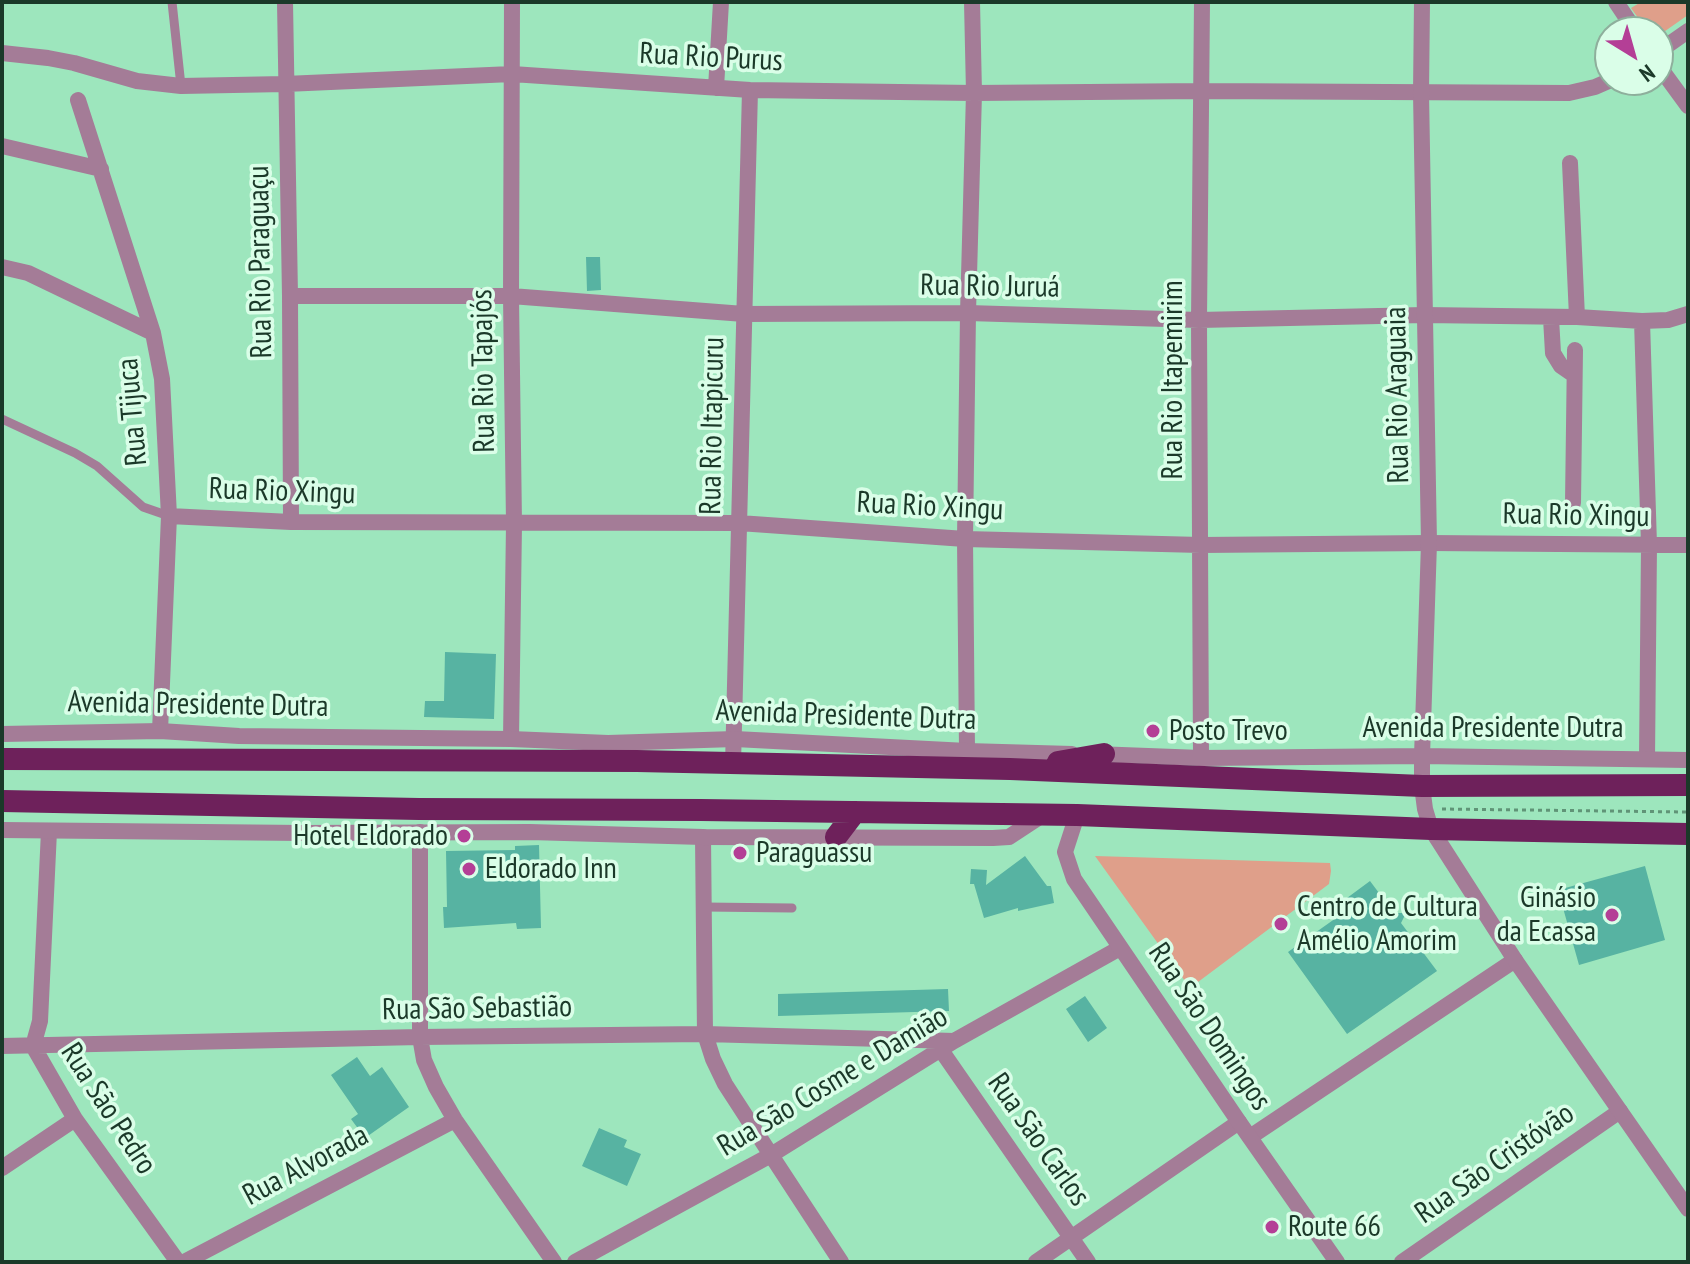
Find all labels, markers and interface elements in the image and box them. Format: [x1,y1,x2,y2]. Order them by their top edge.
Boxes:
north arrow [1594,16,1674,96]
street label: Rua Rio Purus [639,36,783,80]
text: N [1634,59,1660,88]
street label: Rua Rio Paraguaçu [241,165,281,359]
street label: Rua Rio Juruá [920,268,1060,306]
street label: Rua Rio Itapemirim [1155,281,1191,479]
street label: Rua Rio Tapajós [465,289,503,453]
street label: Rua Rio Araguaia [1378,306,1418,484]
street label: Rua Rio Itapicuru [693,337,733,515]
street label: Rua Tijuca [110,357,156,467]
street label: Rua Rio Xingu [208,471,356,513]
street label: Rua Rio Xingu [856,485,1004,529]
street label: Rua Rio Xingu [1502,497,1650,535]
street label: Avenida Presidente Dutra [67,685,329,725]
street label: Avenida Presidente Dutra [715,693,977,739]
street label: Avenida Presidente Dutra [1363,710,1623,746]
place label: Posto Trevo [1169,713,1288,749]
marker: Posto Trevo [1144,722,1162,740]
place label: Hotel Eldorado [293,818,448,854]
marker: Hotel Eldorado [455,827,473,845]
place label: Paraguassu [756,835,872,871]
marker: Paraguassu [731,844,749,862]
place label: Eldorado Inn [485,851,617,887]
marker: Eldorado Inn [460,860,478,878]
place label: Ginásio da Ecassa [1497,880,1596,950]
place label: Centro de Cultura Amélio Amorim [1297,889,1478,960]
marker: Ginásio da Ecassa [1603,906,1621,924]
marker: Centro de Cultura Amélio Amorim [1272,915,1290,933]
street label: Rua São Domingos [1140,937,1278,1117]
street label: Rua São Sebastião [382,989,572,1029]
street label: Rua São Cosme e Damião [712,999,954,1165]
street label: Rua São Pedro [52,1037,164,1181]
street label: Rua São Carlos [979,1067,1097,1213]
street label: Rua São Cristóvão [1409,1096,1581,1232]
street label: Rua Alvorada [237,1118,375,1214]
place label: Route 66 [1288,1209,1381,1245]
marker: Route 66 [1263,1218,1281,1236]

